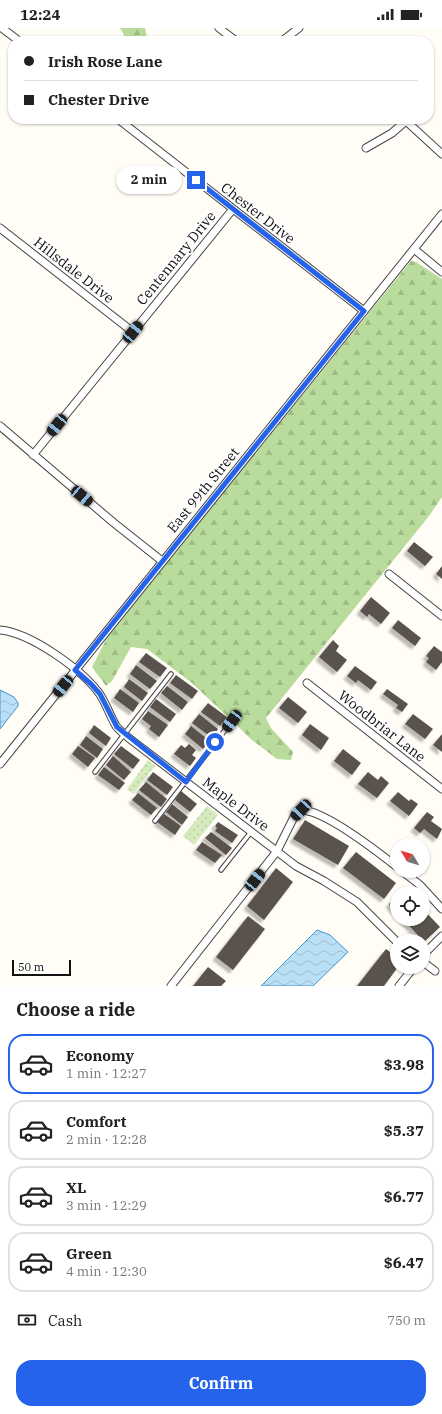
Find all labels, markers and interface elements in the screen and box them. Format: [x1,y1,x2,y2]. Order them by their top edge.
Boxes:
text: 12:24 [20,5,61,24]
text: Irish Rose Lane [48,52,162,71]
text: Chester Drive [48,90,149,109]
callout: 2 min [116,166,182,194]
text: 2 min [131,171,167,188]
route end [187,171,205,189]
street label: Chester Drive [217,178,299,248]
street label: Centennary Drive [132,207,220,309]
street label: Hillsdale Drive [30,233,118,307]
car [121,319,145,345]
car [45,412,69,438]
street label: East 99th Street [163,444,243,536]
car [69,484,95,508]
car [51,673,75,699]
street label: Woodbriar Lane [335,686,429,766]
car [220,708,244,734]
route start [206,733,224,751]
street label: Maple Drive [199,773,273,835]
car [288,797,314,823]
north arrow [390,838,430,878]
map controls [390,838,430,974]
car [243,867,267,893]
button: locate [390,886,430,926]
button: layers [390,934,430,974]
scale bar [12,958,71,977]
text: 50 m [18,960,44,974]
text: Choose a ride [16,998,135,1021]
icon: car [18,1046,54,1082]
text: Economy [66,1046,134,1065]
text: $3.98 [384,1055,424,1074]
text: 1 min · 12:27 [66,1065,147,1082]
icon: car [18,1112,54,1148]
text: Comfort [66,1112,126,1131]
text: $5.37 [384,1121,424,1140]
text: 2 min · 12:28 [66,1131,147,1148]
icon: car [18,1178,54,1214]
text: XL [66,1178,86,1197]
text: $6.77 [384,1187,424,1206]
text: 3 min · 12:29 [66,1197,147,1214]
icon: car [18,1244,54,1280]
text: Green [66,1244,112,1263]
text: $6.47 [384,1253,424,1272]
text: 4 min · 12:30 [66,1263,147,1280]
icon: cash [16,1309,38,1331]
text: Cash [48,1311,82,1330]
text: 750 m [387,1312,426,1329]
button: Confirm [16,1360,426,1406]

